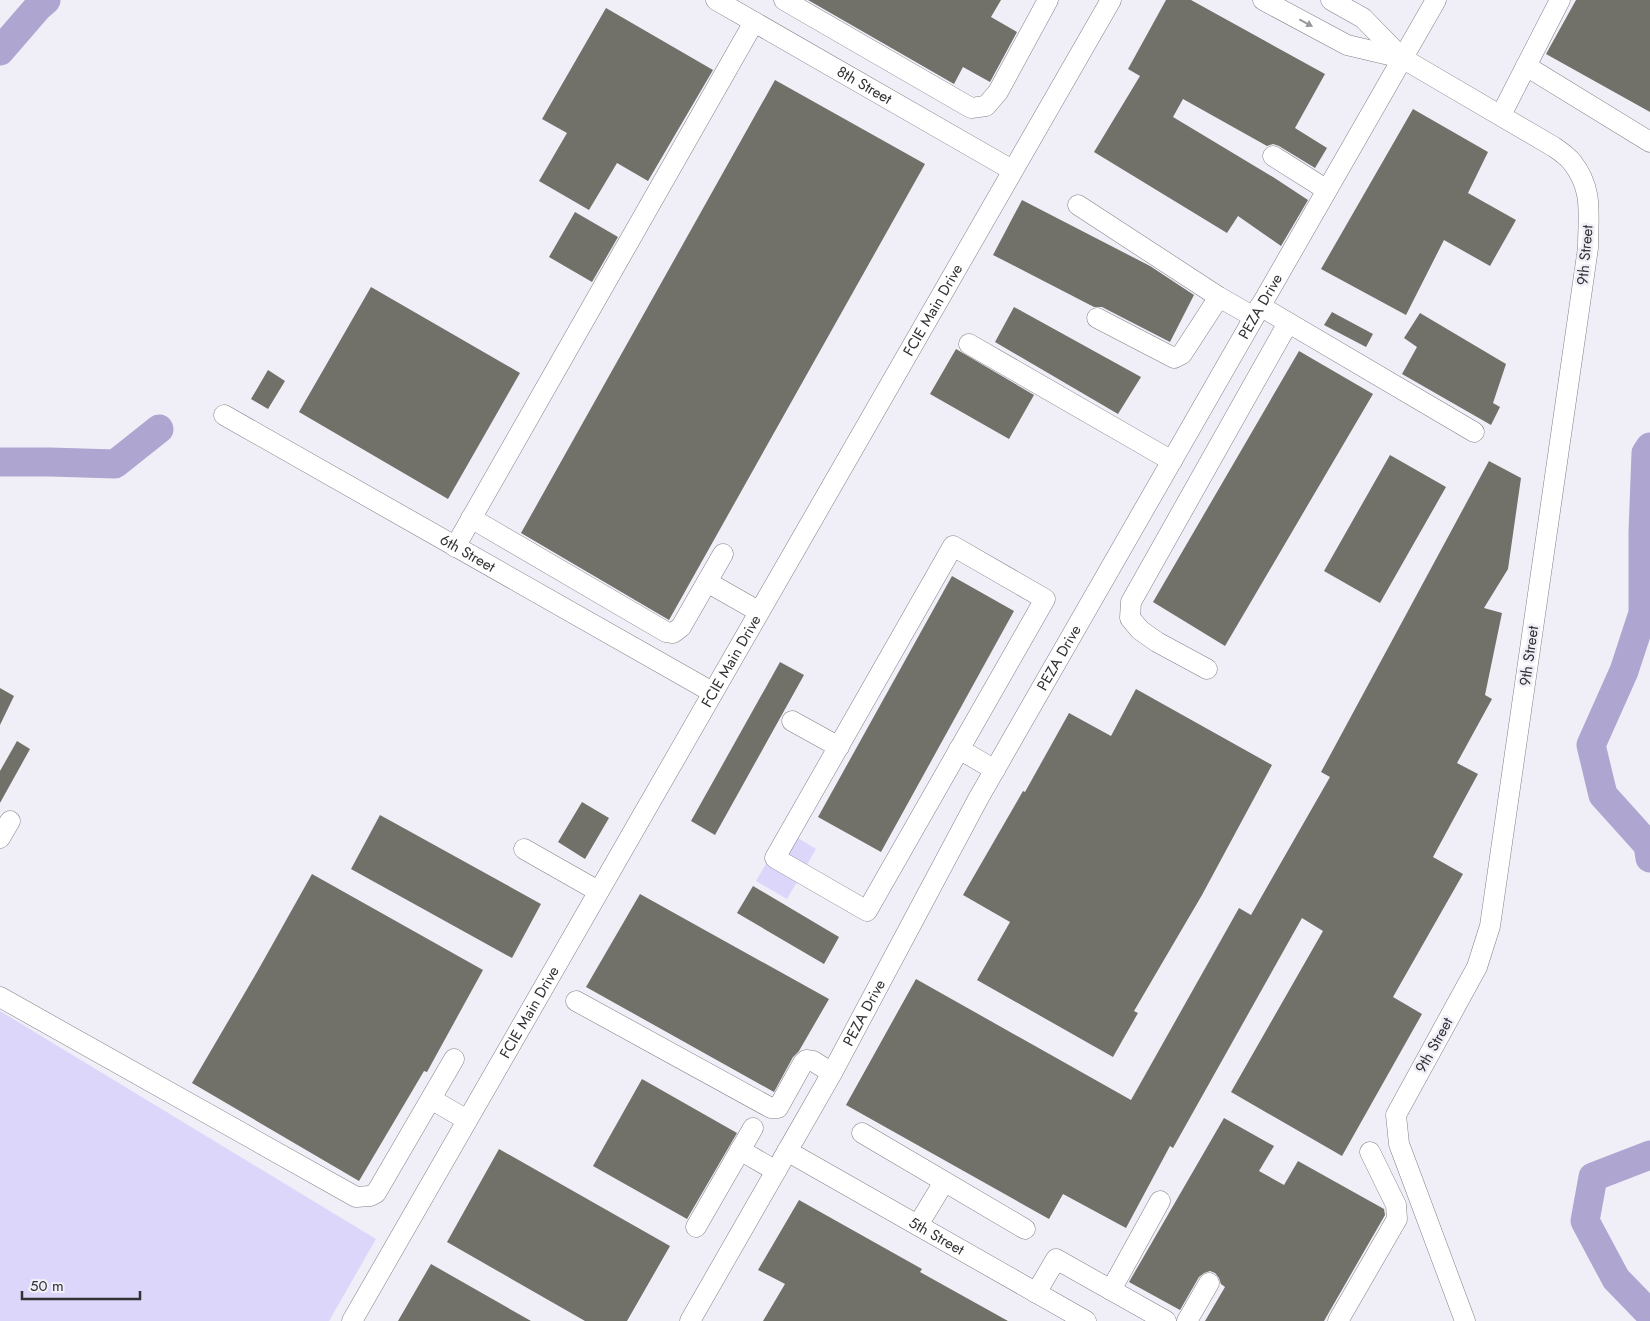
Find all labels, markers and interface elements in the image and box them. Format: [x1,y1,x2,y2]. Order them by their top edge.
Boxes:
one-way arrow [1298,19,1313,27]
street label: 8th Street [833,61,896,110]
street label: 9th Street [1571,224,1599,286]
street label: FCIE Main Drive [898,259,968,360]
street label: PEZA Drive [1233,269,1288,343]
street label: 6th Street [436,529,500,578]
street label: FCIE Main Drive [696,611,767,711]
street label: PEZA Drive [1031,621,1087,695]
street label: 9th Street [1514,624,1544,687]
street label: FCIE Main Drive [494,962,565,1063]
street label: PEZA Drive [837,975,891,1050]
street label: 9th Street [1410,1013,1458,1077]
street label: 5th Street [905,1212,969,1261]
scale bar [22,1268,140,1300]
text: 50 m [30,1275,64,1297]

